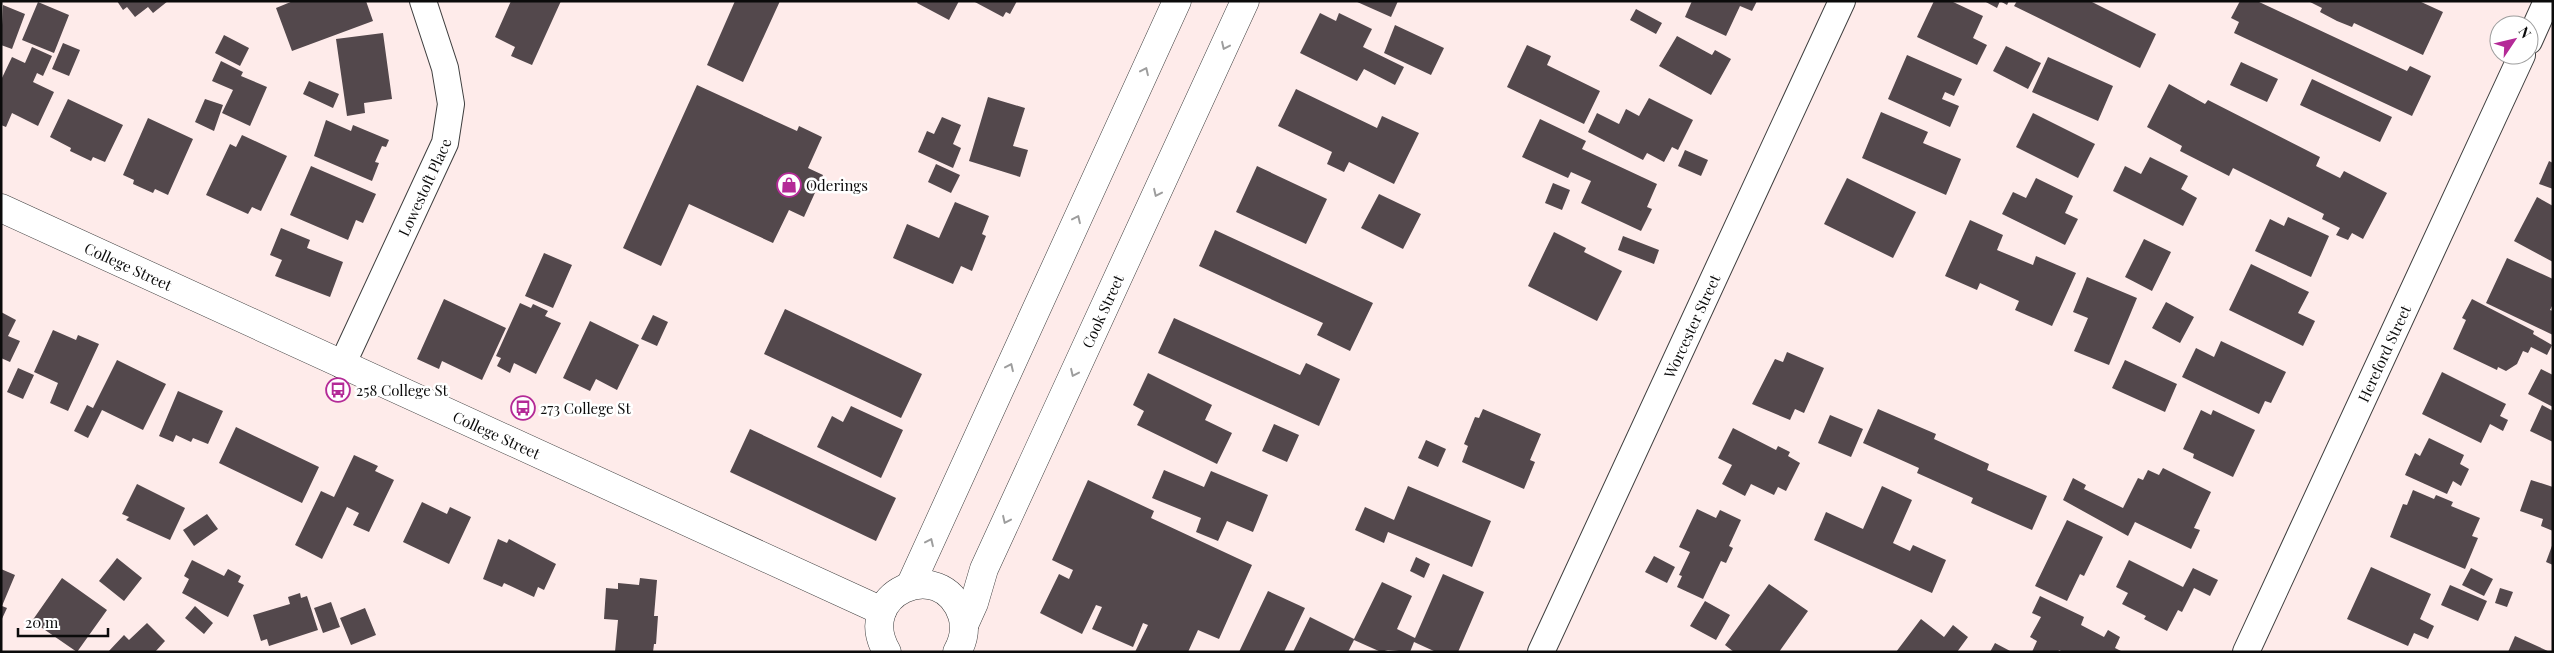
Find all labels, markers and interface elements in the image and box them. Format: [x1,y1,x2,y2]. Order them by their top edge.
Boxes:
north arrow [2489,15,2539,65]
text: N [2514,23,2536,42]
one-way arrow [1221,40,1231,49]
one-way arrow [1138,68,1148,77]
street label: Lowestoft Place [393,138,455,239]
shop icon: Oderings [776,172,802,198]
place label: Oderings [806,175,868,195]
one-way arrow [1153,188,1163,197]
one-way arrow [1071,215,1082,224]
street label: College Street [81,238,176,295]
street label: Worcester Street [1659,270,1725,382]
street label: Cook Street [1077,271,1128,351]
street label: Hereford Street [2353,301,2415,405]
one-way arrow [1003,363,1014,372]
one-way arrow [1071,367,1081,376]
bus stop icon: 258 College St [325,377,351,403]
place label: 258 College St [356,380,449,400]
bus stop icon: 273 College St [510,395,536,421]
place label: 273 College St [540,398,631,418]
street label: College Street [450,406,544,464]
one-way arrow [1002,515,1013,524]
one-way arrow [923,538,934,547]
scale bar [18,606,108,638]
text: 20 m [25,612,59,632]

